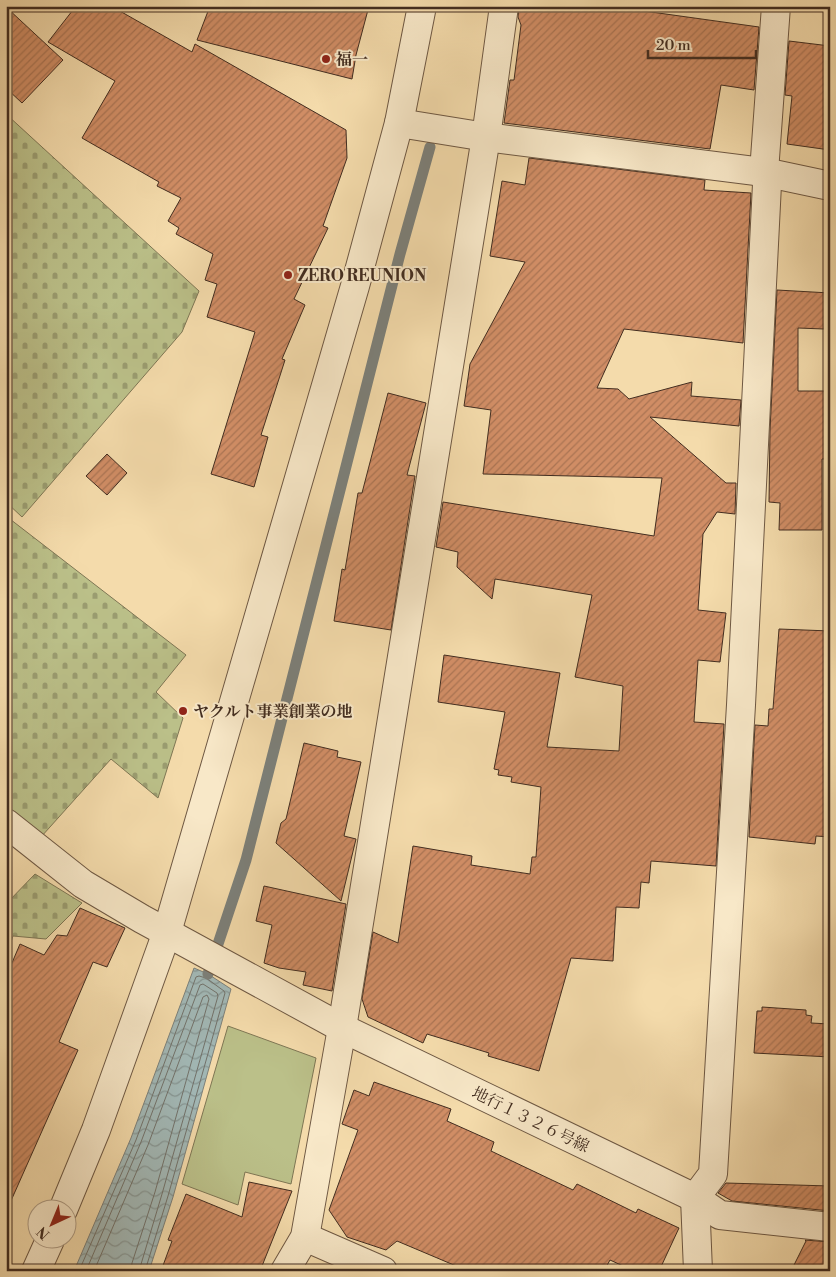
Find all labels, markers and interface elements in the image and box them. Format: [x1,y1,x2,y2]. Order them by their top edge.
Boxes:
scale bar [648,28,756,60]
text: 20 m [656,36,691,55]
place label: 福一 [335,50,368,70]
marker: 福一 [320,53,332,65]
place label: ZERO REUNION [298,266,427,286]
marker: ZERO REUNION [282,269,294,281]
place label: ヤクルト事業創業の地 [193,702,353,722]
marker: ヤクルト事業創業の地 [177,705,189,717]
street label: 地行１３２６号線 [469,1083,592,1157]
north arrow [28,1200,78,1250]
text: N [33,1222,54,1243]

